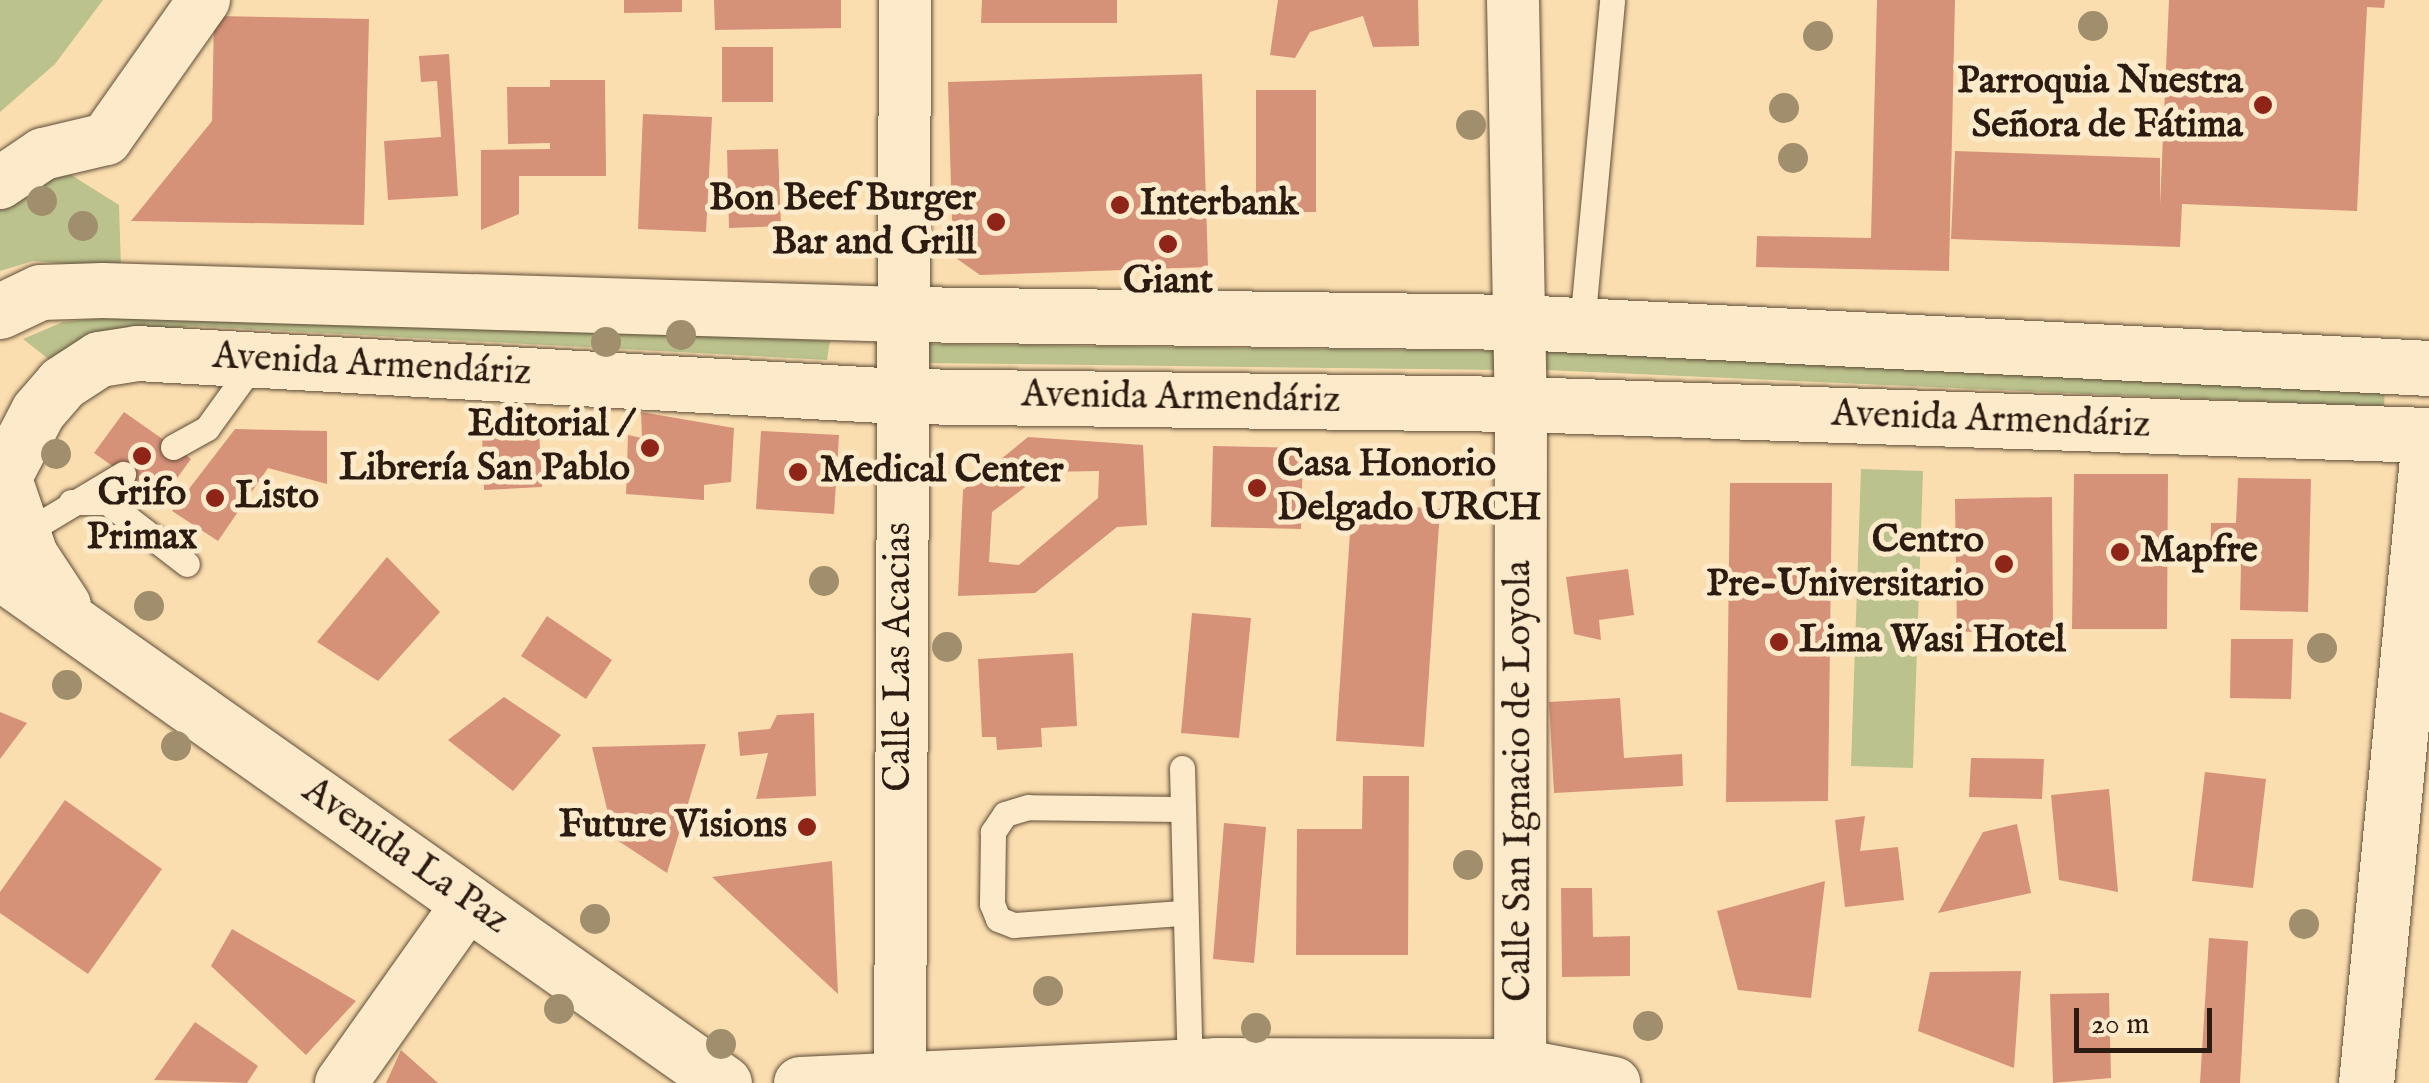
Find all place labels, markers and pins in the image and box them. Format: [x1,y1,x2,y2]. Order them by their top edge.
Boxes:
place label: Parroquia Nuestra Señora de Fátima [1957,60,2243,150]
marker: Parroquia Nuestra Señora de Fátima [2252,94,2274,116]
place label: Bon Beef Burger Bar and Grill [709,177,976,266]
place label: Interbank [1140,182,1298,228]
marker: Interbank [1109,194,1131,216]
marker: Bon Beef Burger Bar and Grill [985,211,1007,233]
marker: Giant [1157,233,1179,255]
place label: Giant [1123,260,1213,306]
place label: Editorial / Librería San Pablo [339,403,630,492]
marker: Editorial / Librería San Pablo [639,437,661,459]
place label: Casa Honorio Delgado URCH [1277,443,1541,532]
marker: Grifo Primax [131,445,153,467]
place label: Medical Center [820,449,1064,495]
marker: Medical Center [785,459,811,485]
place label: Grifo Primax [87,472,197,562]
place label: Listo [235,475,319,521]
marker: Casa Honorio Delgado URCH [1246,477,1268,499]
marker: Listo [204,487,226,509]
place label: Centro Pre-Universitario [1706,519,1984,608]
place label: Mapfre [2140,529,2258,575]
marker: Mapfre [2109,541,2131,563]
marker: Centro Pre-Universitario [1993,553,2015,575]
place label: Lima Wasi Hotel [1799,619,2066,665]
marker: Lima Wasi Hotel [1768,631,1790,653]
place label: Future Visions [559,804,787,850]
marker: Future Visions [796,816,818,838]

